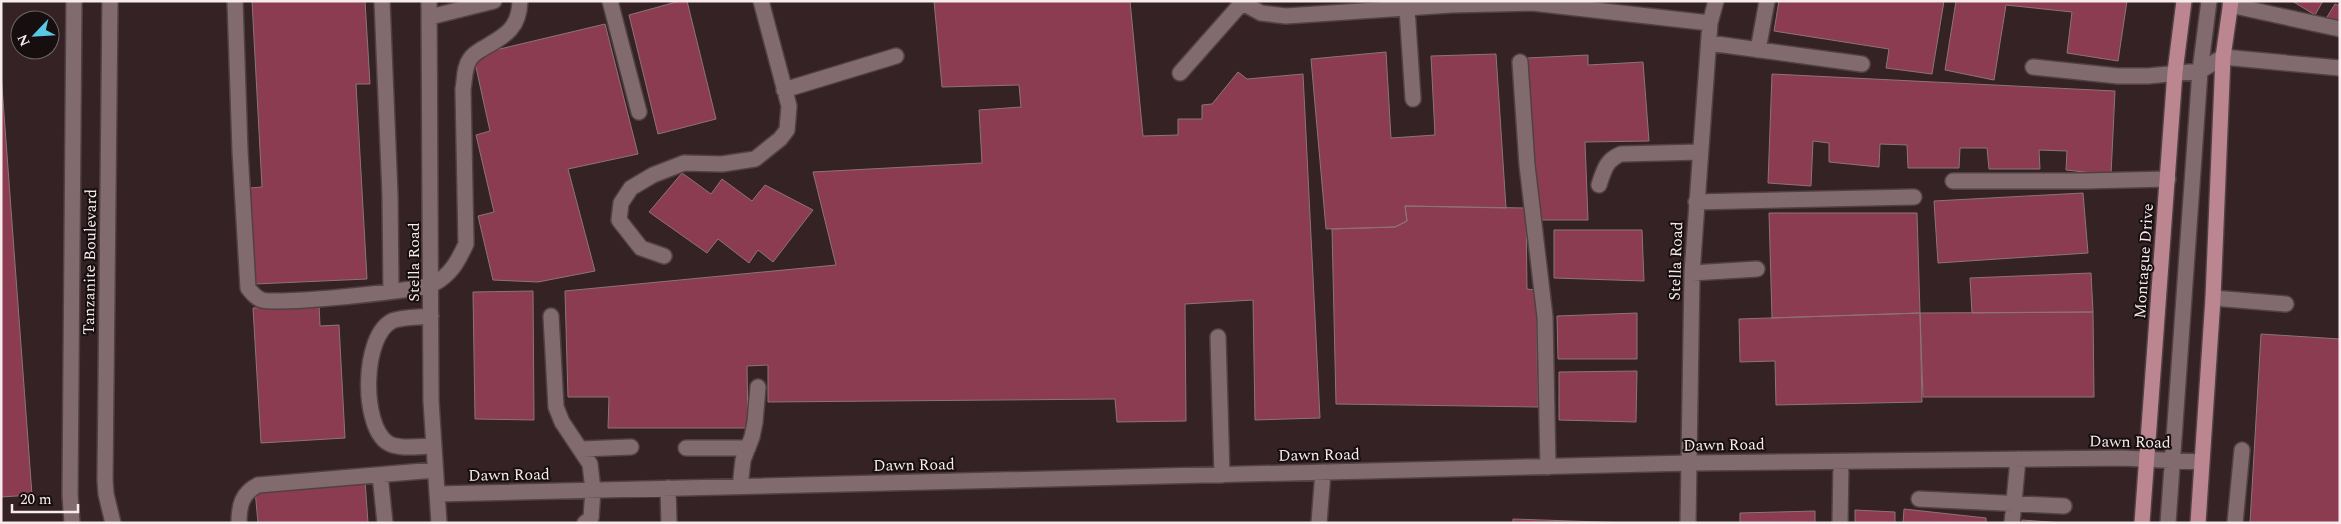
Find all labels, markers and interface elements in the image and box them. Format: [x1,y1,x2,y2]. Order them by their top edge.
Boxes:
north arrow [10,10,60,60]
text: N [12,31,36,50]
street label: Tanzanite Boulevard [77,189,103,335]
street label: Montague Drive [2128,203,2160,319]
street label: Stella Road [1663,221,1689,301]
street label: Stella Road [402,222,426,302]
street label: Dawn Road [2089,429,2171,455]
street label: Dawn Road [1683,432,1765,458]
street label: Dawn Road [1278,442,1360,468]
street label: Dawn Road [873,452,955,478]
street label: Dawn Road [468,462,550,488]
scale bar [12,482,79,514]
text: 20 m [20,488,52,511]

